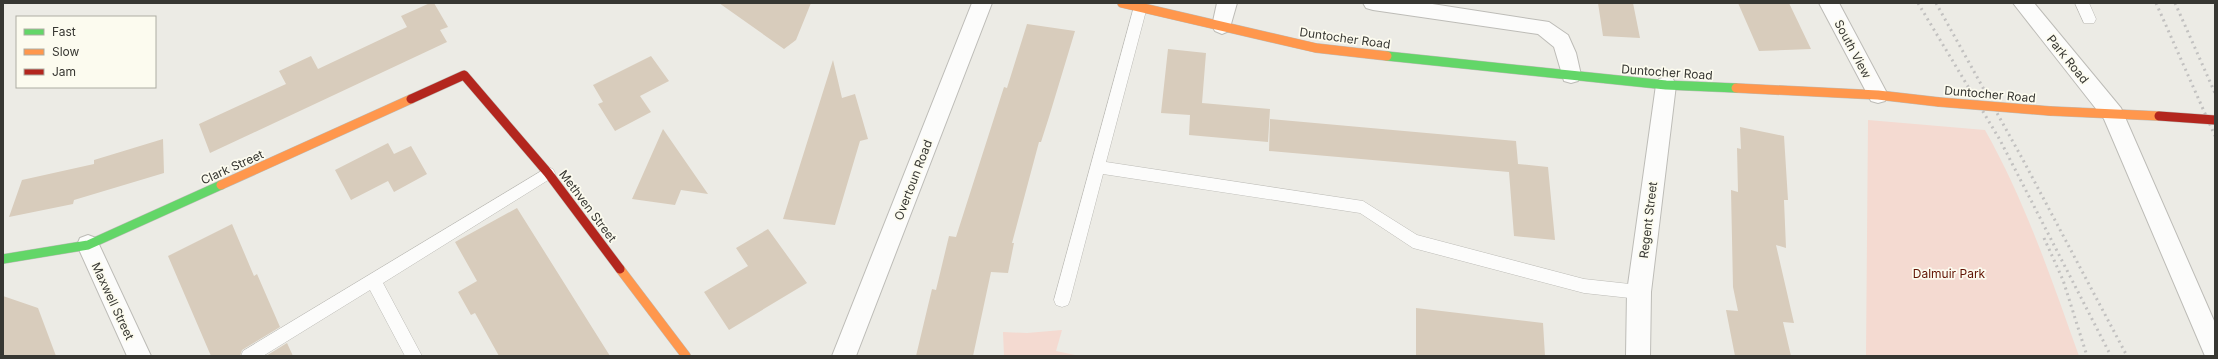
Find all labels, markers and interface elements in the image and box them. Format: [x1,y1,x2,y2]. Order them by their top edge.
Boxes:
legend [16,16,156,88]
street label: South View [1831,17,1875,81]
text: Fast [52,24,76,39]
street label: Duntocher Road [1299,24,1391,52]
street label: Park Road [2044,32,2092,86]
text: Slow [52,44,80,59]
street label: Duntocher Road [1621,61,1713,83]
text: Jam [52,64,76,79]
street label: Duntocher Road [1944,83,2036,105]
street label: Overtoun Road [891,138,935,222]
street label: Clark Street [198,147,266,187]
street label: Methven Street [556,167,620,245]
street label: Regent Street [1636,181,1660,259]
street label: Maxwell Street [88,260,138,342]
park label: Dalmuir Park [1913,266,1986,281]

